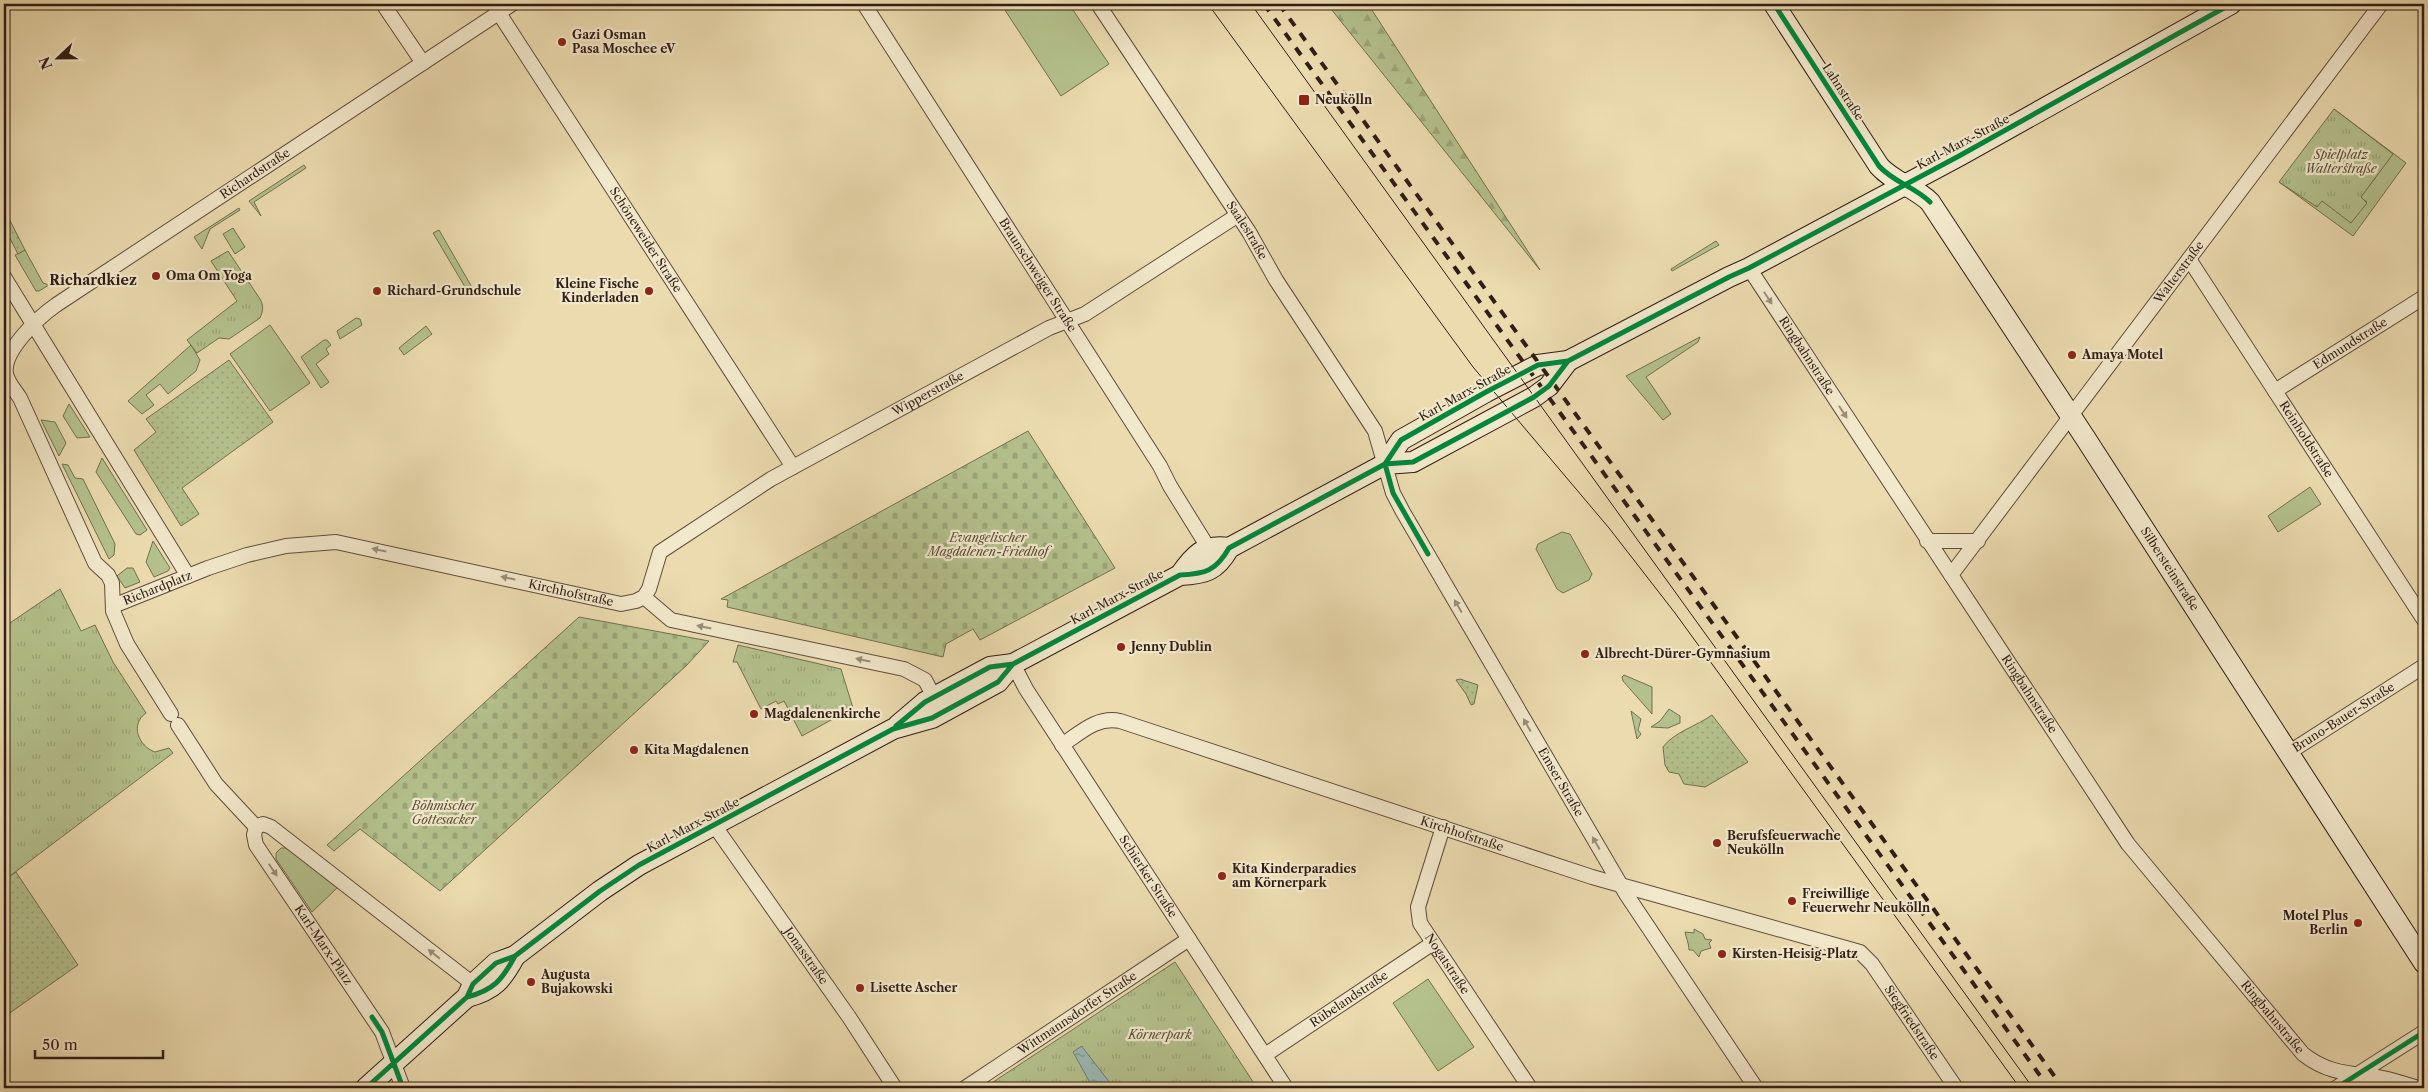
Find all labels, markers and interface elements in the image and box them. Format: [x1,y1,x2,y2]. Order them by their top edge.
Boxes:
place label: Gazi Osman Pasa Moschee eV [572,27,676,56]
north arrow [32,32,82,82]
marker: Gazi Osman Pasa Moschee eV [556,36,568,48]
text: N [35,54,57,72]
street label: Lahnstraße [1819,60,1868,123]
place label: Neukölln [1315,92,1373,107]
marker: Neukölln [1297,93,1311,107]
street label: Karl-Marx-Straße [1914,111,2012,172]
street label: Richardstraße [217,145,293,202]
park label: Spielplatz Walterstraße [2305,147,2378,176]
street label: Schöneweider Straße [607,184,686,295]
street label: Saalestraße [1224,198,1271,262]
street label: Braunschweiger Straße [996,215,1080,335]
street label: Walterstraße [2150,238,2207,307]
place label: Oma Om Yoga [166,268,253,283]
marker: Oma Om Yoga [150,270,162,282]
district label: Richardkiez [49,271,137,289]
place label: Kleine Fische Kinderladen [555,276,640,305]
place label: Richard-Grundschule [387,283,521,298]
marker: Richard-Grundschule [371,285,383,297]
marker: Kleine Fische Kinderladen [643,285,655,297]
one-way arrow [1763,291,1773,305]
street label: Ringbahnstraße [1776,313,1838,398]
street label: Edmundstraße [2310,314,2390,372]
place label: Amaya Motel [2081,347,2163,362]
marker: Amaya Motel [2066,349,2078,361]
street label: Karl-Marx-Straße [1416,361,1514,424]
street label: Wipperstraße [888,368,966,419]
street label: Reinholdstraße [2276,398,2337,480]
one-way arrow [1838,405,1848,419]
street label: Silbersteinstraße [2138,524,2203,614]
park label: Evangelischer Magdalenen-Friedhof [926,530,1052,559]
one-way arrow [372,546,387,554]
street label: Karl-Marx-Straße [1068,566,1166,627]
street label: Richardplatz [121,567,194,608]
one-way arrow [500,574,515,582]
street label: Kirchhofstraße [527,576,615,609]
one-way arrow [1454,600,1463,613]
one-way arrow [696,623,711,631]
place label: Jenny Dublin [1129,639,1213,654]
marker: Jenny Dublin [1115,641,1127,653]
place label: Albrecht-Dürer-Gymnasium [1594,646,1771,661]
marker: Albrecht-Dürer-Gymnasium [1579,648,1591,660]
street label: Ringbahnstraße [1999,652,2061,736]
one-way arrow [855,656,870,664]
street label: Bruno-Bauer-Straße [2290,679,2397,755]
place label: Magdalenenkirche [764,706,880,721]
marker: Magdalenenkirche [748,708,760,720]
one-way arrow [1523,718,1532,731]
place label: Kita Magdalenen [644,742,750,757]
marker: Kita Magdalenen [628,744,640,756]
street label: Emser Straße [1535,745,1587,819]
street label: Karl-Marx-Straße [644,794,742,855]
park label: Böhmischer Gottesacker [411,798,478,827]
street label: Kirchhofstraße [1419,813,1506,854]
place label: Berufsfeuerwache Neukölln [1727,828,1841,857]
street label: Schierker Straße [1116,832,1181,921]
one-way arrow [1592,836,1601,850]
marker: Berufsfeuerwache Neukölln [1711,837,1723,849]
place label: Kita Kinderparadies am Körnerpark [1232,861,1357,890]
one-way arrow [268,863,278,877]
marker: Kita Kinderparadies am Körnerpark [1216,870,1228,882]
place label: Freiwillige Feuerwehr Neukölln [1802,886,1931,915]
marker: Freiwillige Feuerwehr Neukölln [1786,895,1798,907]
street label: Karl-Marx-Platz [291,902,356,988]
place label: Motel Plus Berlin [2283,908,2349,937]
marker: Motel Plus Berlin [2352,917,2364,929]
street label: Jonasstraße [780,922,832,987]
street label: Nogatstraße [1422,930,1473,997]
place label: Kirsten-Heisig-Platz [1732,946,1858,961]
marker: Kirsten-Heisig-Platz [1716,948,1728,960]
one-way arrow [427,949,441,959]
place label: Augusta Bujakowski [540,967,613,996]
street label: Rübelandstraße [1307,967,1391,1030]
street label: Wittmannsdorfer Straße [1014,968,1140,1058]
marker: Augusta Bujakowski [525,976,537,988]
street label: Ringbahnstraße [2238,977,2308,1057]
place label: Lisette Ascher [870,980,958,995]
marker: Lisette Ascher [854,982,866,994]
street label: Siegfriedstraße [1882,982,1943,1063]
scale bar [35,1027,162,1059]
park label: Körnerpark [1127,1027,1193,1042]
text: 50 m [42,1035,78,1054]

